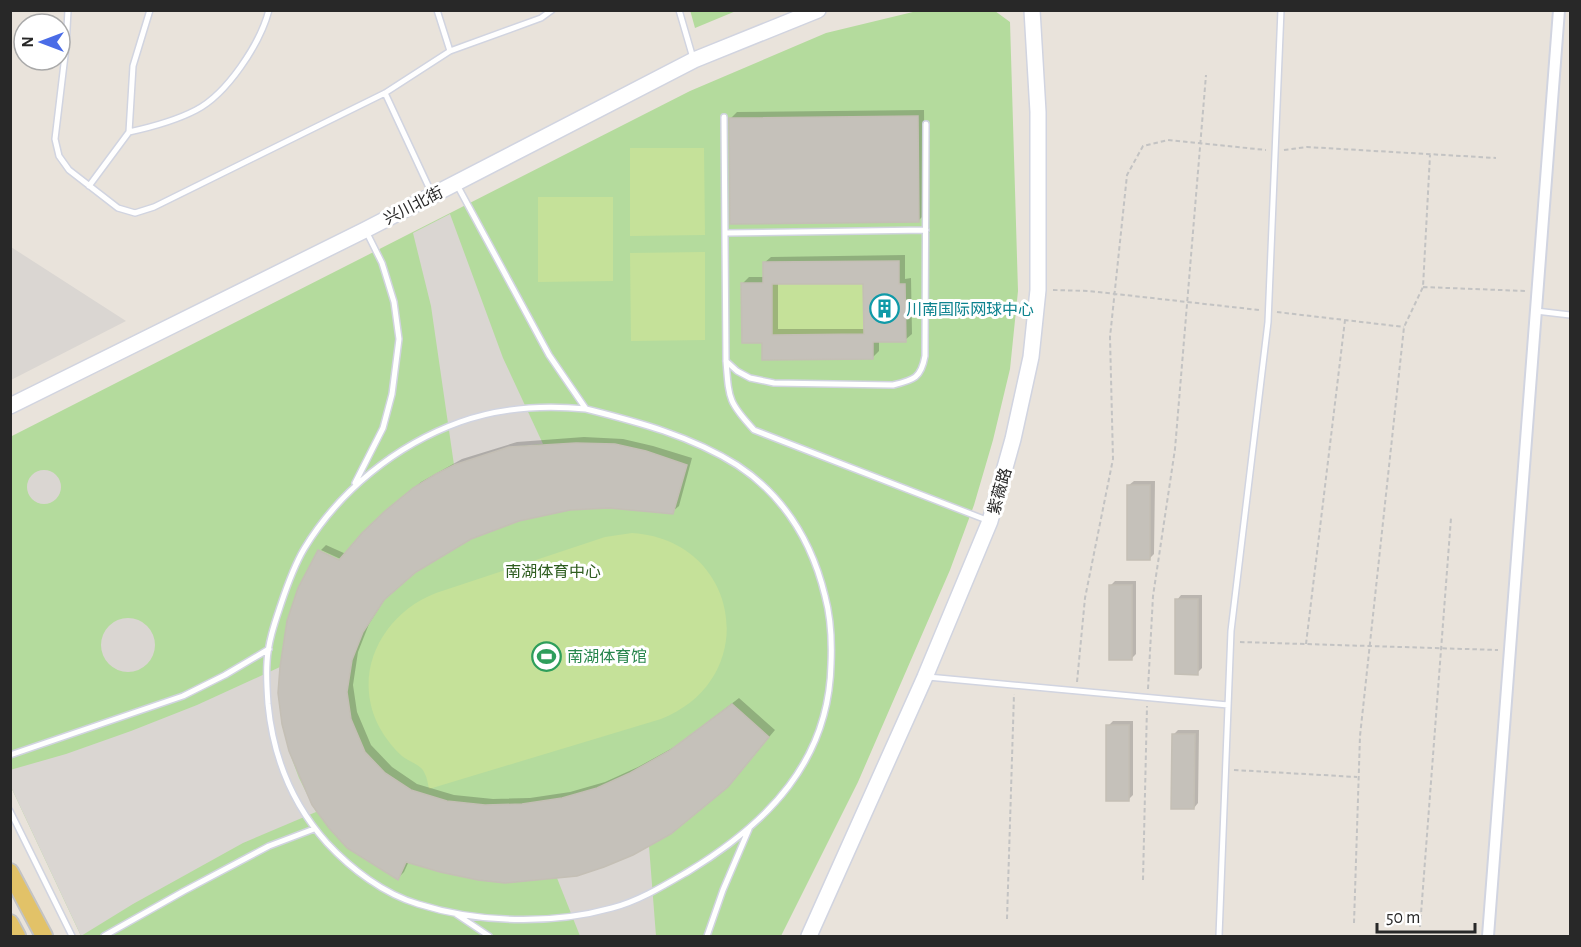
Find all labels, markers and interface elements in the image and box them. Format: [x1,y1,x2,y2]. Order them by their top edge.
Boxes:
north arrow [12,12,72,72]
text: N [20,36,36,48]
street label: 兴川北街 [381,183,446,228]
building icon: 川南国际网球中心 [869,293,901,325]
place label: 川南国际网球中心 [906,301,1034,318]
street label: 紫薇路 [985,466,1014,517]
park label: 南湖体育中心 [505,563,601,580]
sports icon: 南湖体育馆 [530,640,562,672]
place label: 南湖体育馆 [567,648,647,665]
scale bar [1377,896,1474,934]
text: 50 m [1386,909,1420,927]

